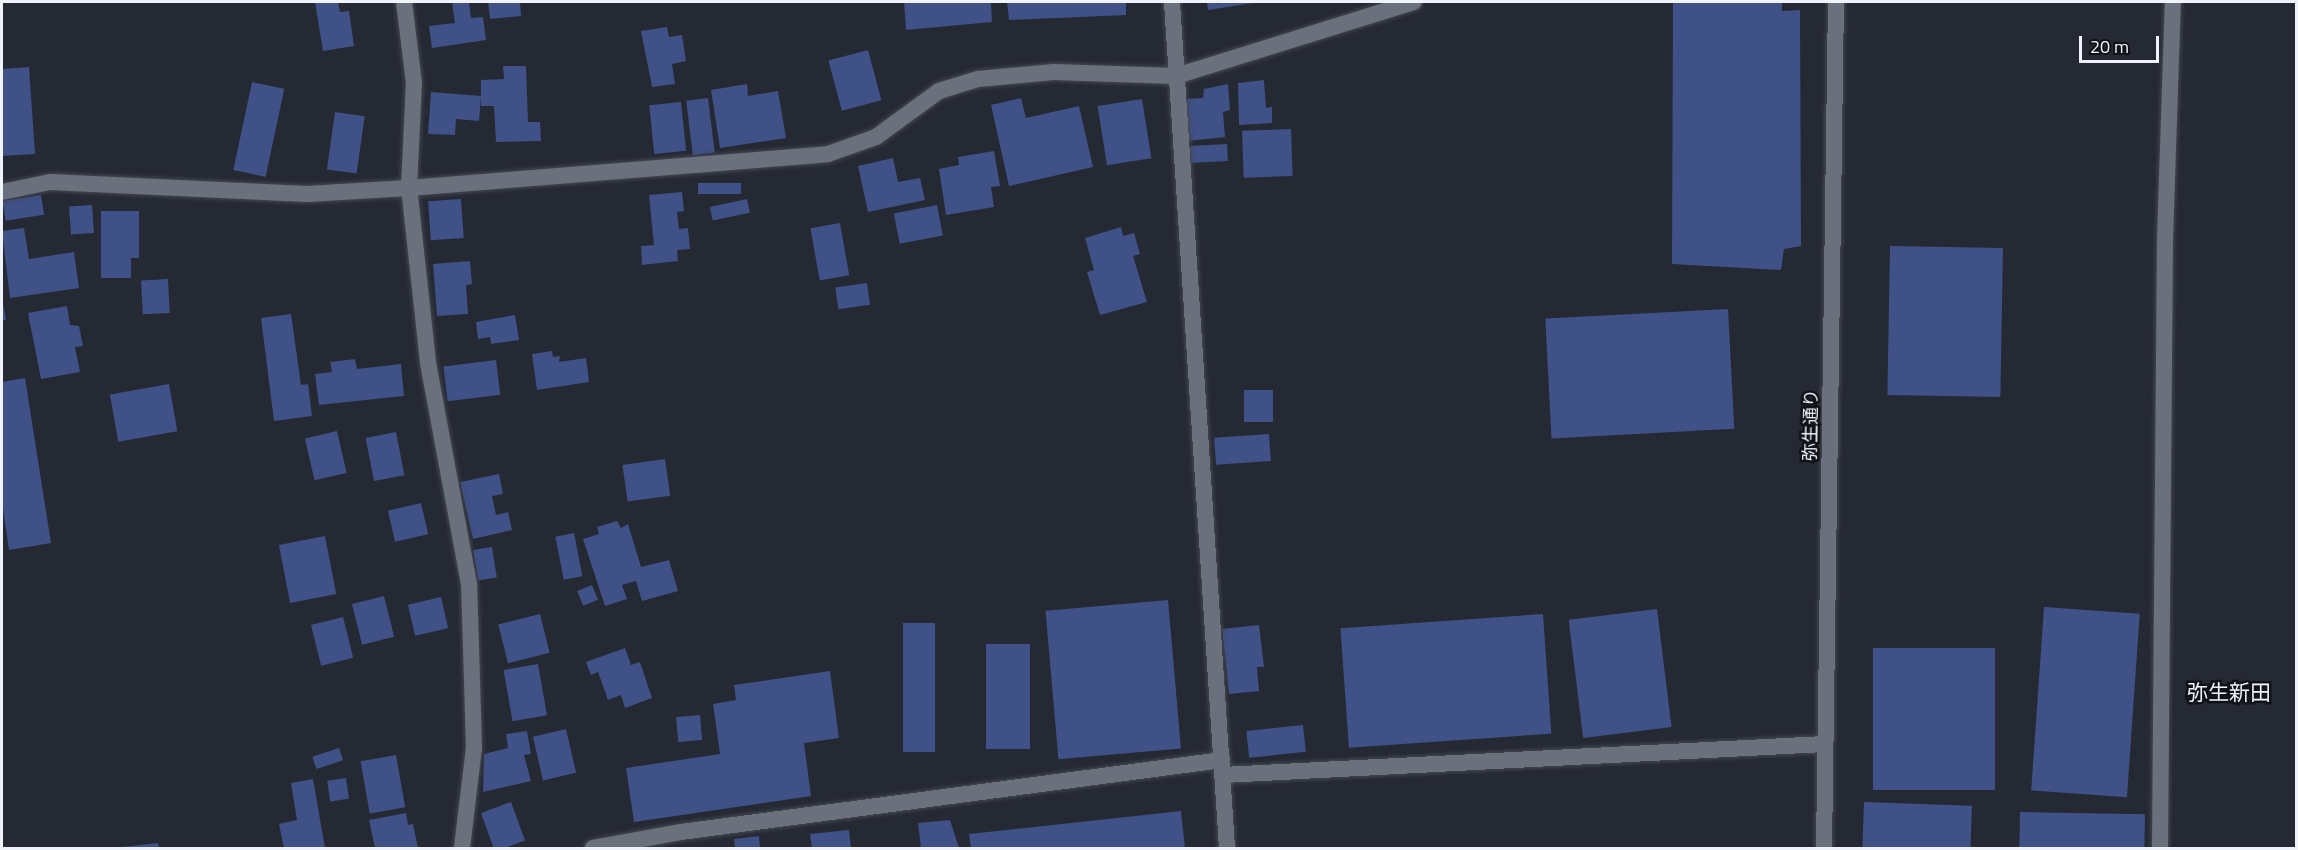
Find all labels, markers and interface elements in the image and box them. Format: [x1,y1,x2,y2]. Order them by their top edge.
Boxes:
scale bar [2082,24,2162,62]
text: 20 m [2090,33,2129,60]
street label: 弥生通り [1800,389,1822,461]
district label: 弥生新田 [2187,679,2271,705]

